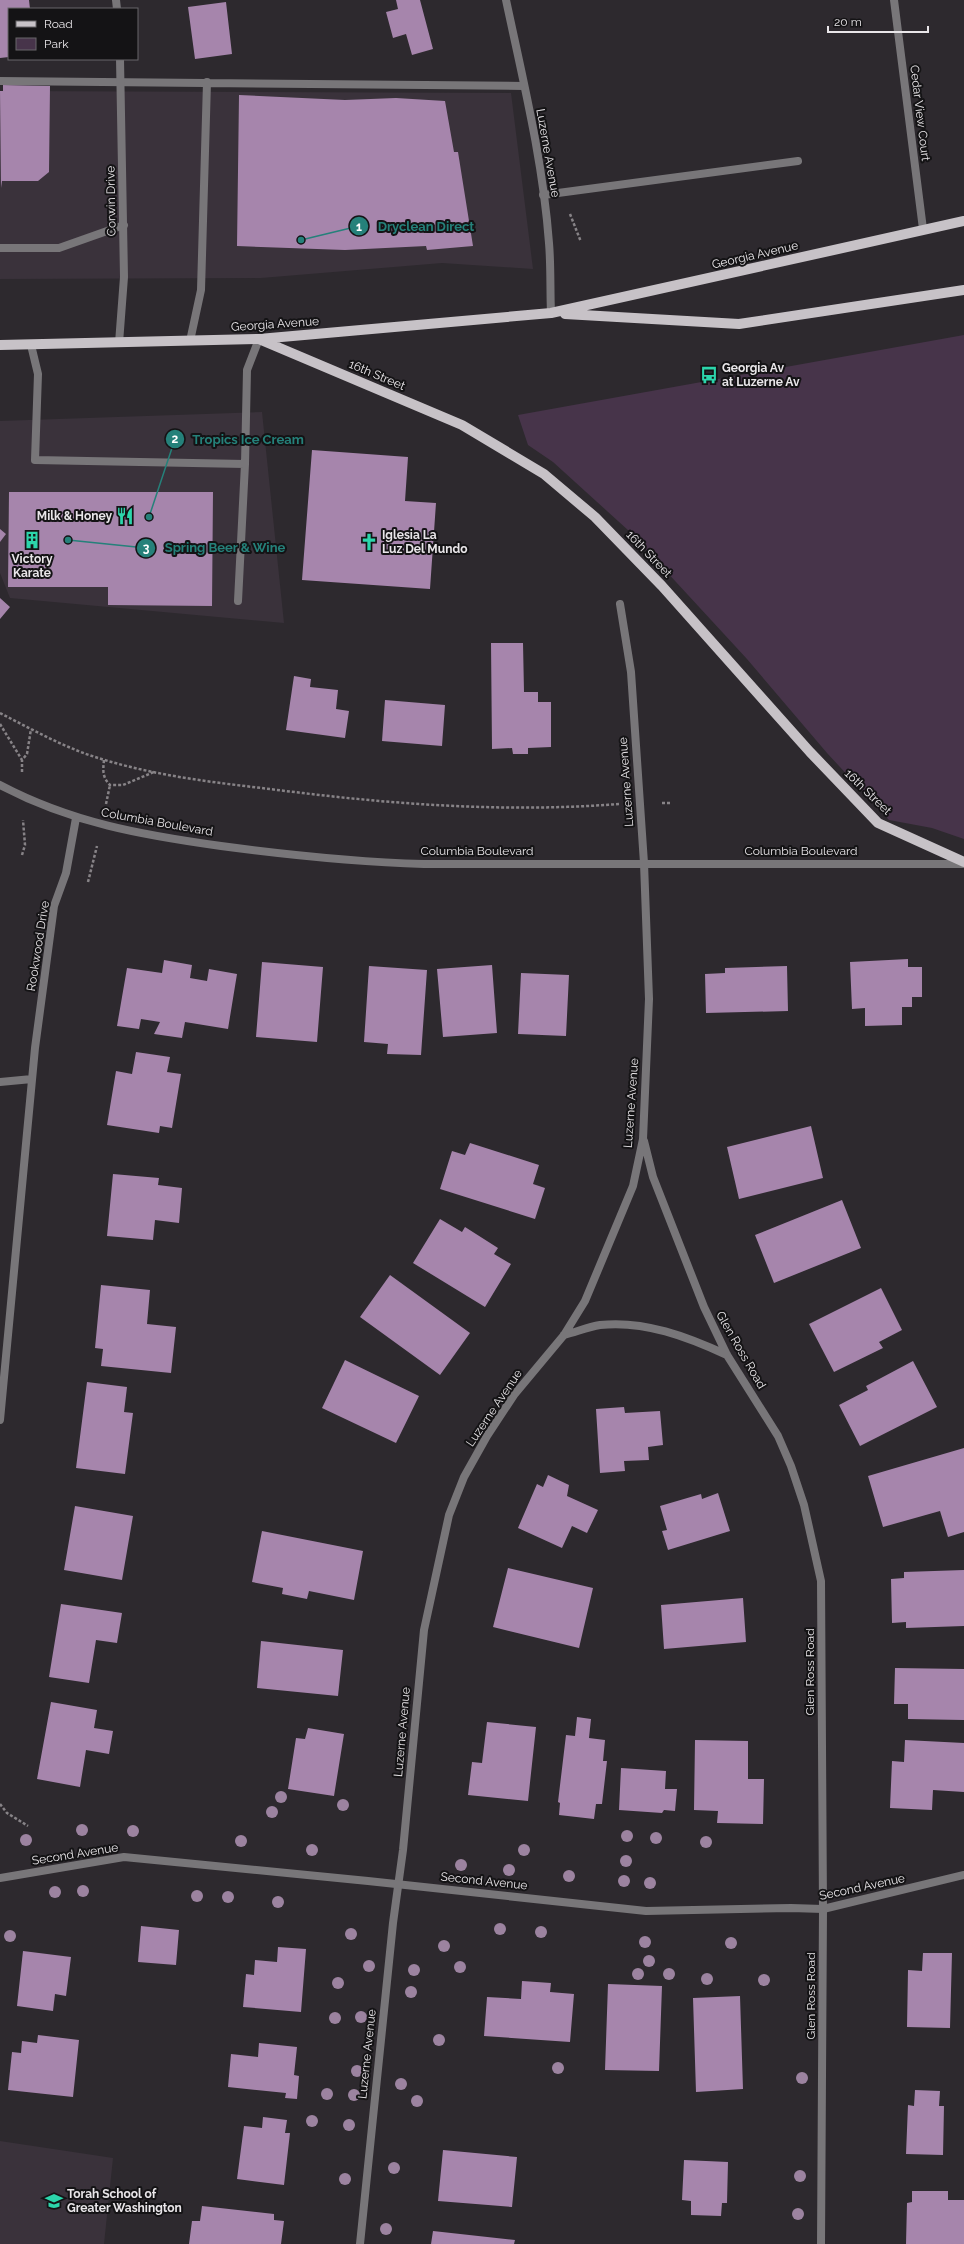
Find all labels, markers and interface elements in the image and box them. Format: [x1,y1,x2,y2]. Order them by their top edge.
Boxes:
legend [8,8,138,60]
scale bar [828,8,928,34]
text: 20 m [834,15,862,29]
text: Road [44,17,73,31]
text: Park [44,37,69,51]
street label: Cedar View Court [907,64,933,162]
street label: Luzerne Avenue [533,107,563,199]
street label: Corwin Drive [103,166,119,236]
callout: Dryclean Direct [349,214,482,239]
text: Dryclean Direct [378,219,474,234]
text: 1 [356,220,362,234]
street label: Georgia Avenue [710,238,800,272]
street label: Georgia Avenue [231,314,319,334]
street label: 16th Street [347,357,407,393]
place label: Georgia Av at Luzerne Av [722,361,800,389]
bus stop icon: Georgia Av at Luzerne Av [699,365,719,385]
callout: Tropics Ice Cream [165,427,312,452]
text: 2 [172,432,179,446]
text: Tropics Ice Cream [192,432,304,447]
restaurant icon: Milk & Honey [115,506,135,526]
place label: Milk & Honey [37,509,112,523]
place label: Iglesia La Luz Del Mundo [382,528,467,556]
street label: 16th Street [623,528,675,580]
building icon: Victory Karate [22,530,42,550]
church icon: Iglesia La Luz Del Mundo [359,532,379,552]
callout: Spring Beer & Wine [136,535,293,560]
text: Spring Beer & Wine [165,540,286,555]
text: 3 [143,541,150,555]
place label: Victory Karate [12,552,53,580]
street label: Luzerne Avenue [616,737,636,827]
street label: 16th Street [842,766,894,818]
street label: Columbia Boulevard [100,805,214,839]
street label: Columbia Boulevard [420,844,534,858]
street label: Columbia Boulevard [744,844,858,858]
street label: Rookwood Drive [24,900,52,992]
street label: Luzerne Avenue [621,1058,641,1148]
street label: Glen Ross Road [713,1309,769,1391]
street label: Luzerne Avenue [463,1367,525,1449]
street label: Glen Ross Road [803,1628,817,1716]
street label: Luzerne Avenue [391,1687,413,1777]
street label: Second Avenue [31,1840,119,1868]
street label: Second Avenue [440,1869,528,1893]
street label: Second Avenue [818,1871,906,1903]
street label: Glen Ross Road [804,1952,818,2040]
street label: Luzerne Avenue [355,2009,379,2099]
place label: Torah School of Greater Washington [67,2187,182,2215]
school or university icon: Torah School of Greater Washington [44,2191,64,2211]

